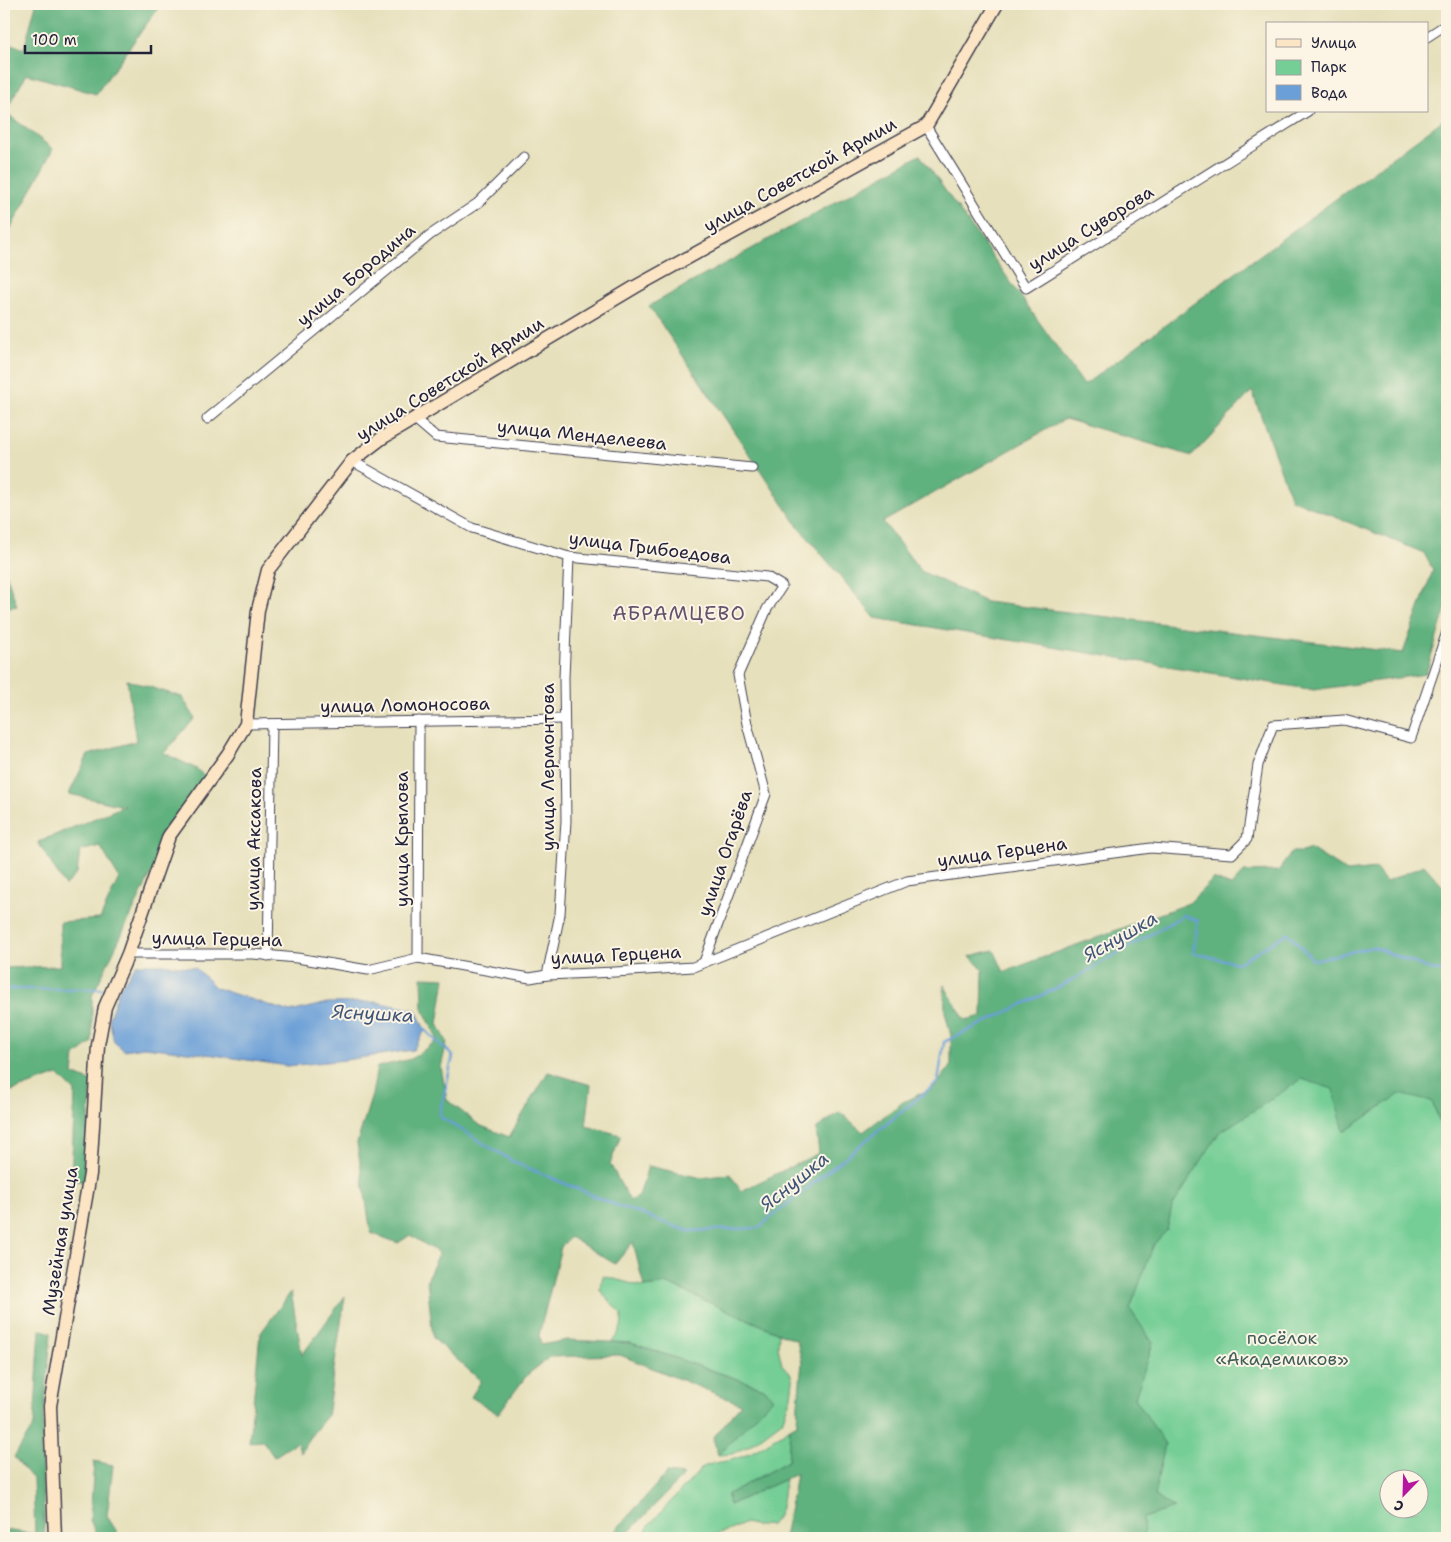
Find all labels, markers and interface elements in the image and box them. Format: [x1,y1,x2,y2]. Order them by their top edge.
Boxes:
scale bar [25,22,151,54]
legend [1266,22,1428,112]
text: 100 m [32,30,77,50]
text: Улица [1311,33,1357,53]
text: Парк [1311,57,1347,77]
text: Вода [1311,83,1348,103]
street label: улица Советской Армии [699,112,901,238]
street label: улица Суворова [1024,180,1158,276]
street label: улица Бородина [292,218,420,332]
street label: улица Советской Армии [352,311,549,447]
street label: улица Менделеева [496,414,668,456]
street label: улица Грибоедова [567,526,733,570]
district label: АБРАМЦЕВО [612,600,746,626]
street label: улица Лермонтова [536,683,560,851]
street label: улица Ломоносова [320,692,490,718]
street label: улица Аксакова [241,767,267,911]
street label: улица Крылова [390,771,414,907]
street label: улица Огарёва [692,786,758,920]
street label: улица Герцена [936,831,1068,873]
water label: Яснушка [1078,905,1162,968]
street label: улица Герцена [151,926,283,952]
street label: улица Герцена [550,940,682,970]
water label: Яснушка [330,999,414,1028]
water label: Яснушка [754,1146,834,1217]
street label: Музейная улица [36,1165,84,1317]
park label: посёлок «Академиков» [1215,1326,1349,1371]
north arrow [1378,1470,1428,1520]
text: С [1391,1496,1406,1516]

